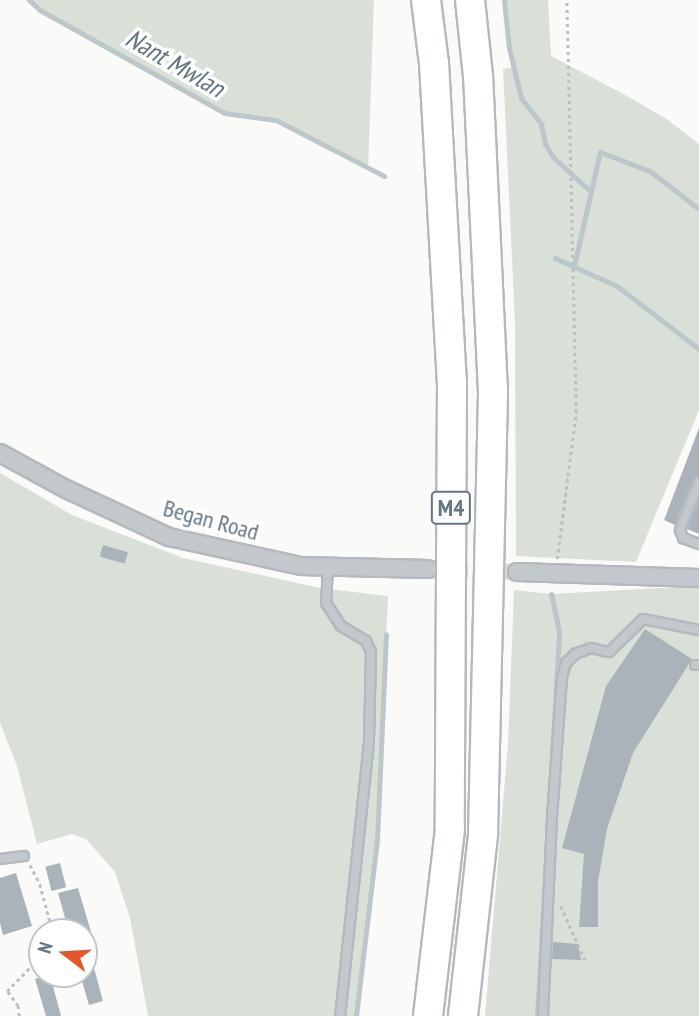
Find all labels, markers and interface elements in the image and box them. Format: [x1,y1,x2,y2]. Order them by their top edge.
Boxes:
water label: Nant Mwlan [120,22,230,104]
road number: M4 [430,488,472,528]
street label: Began Road [160,493,262,547]
north arrow [28,918,98,988]
text: N [32,939,58,956]

